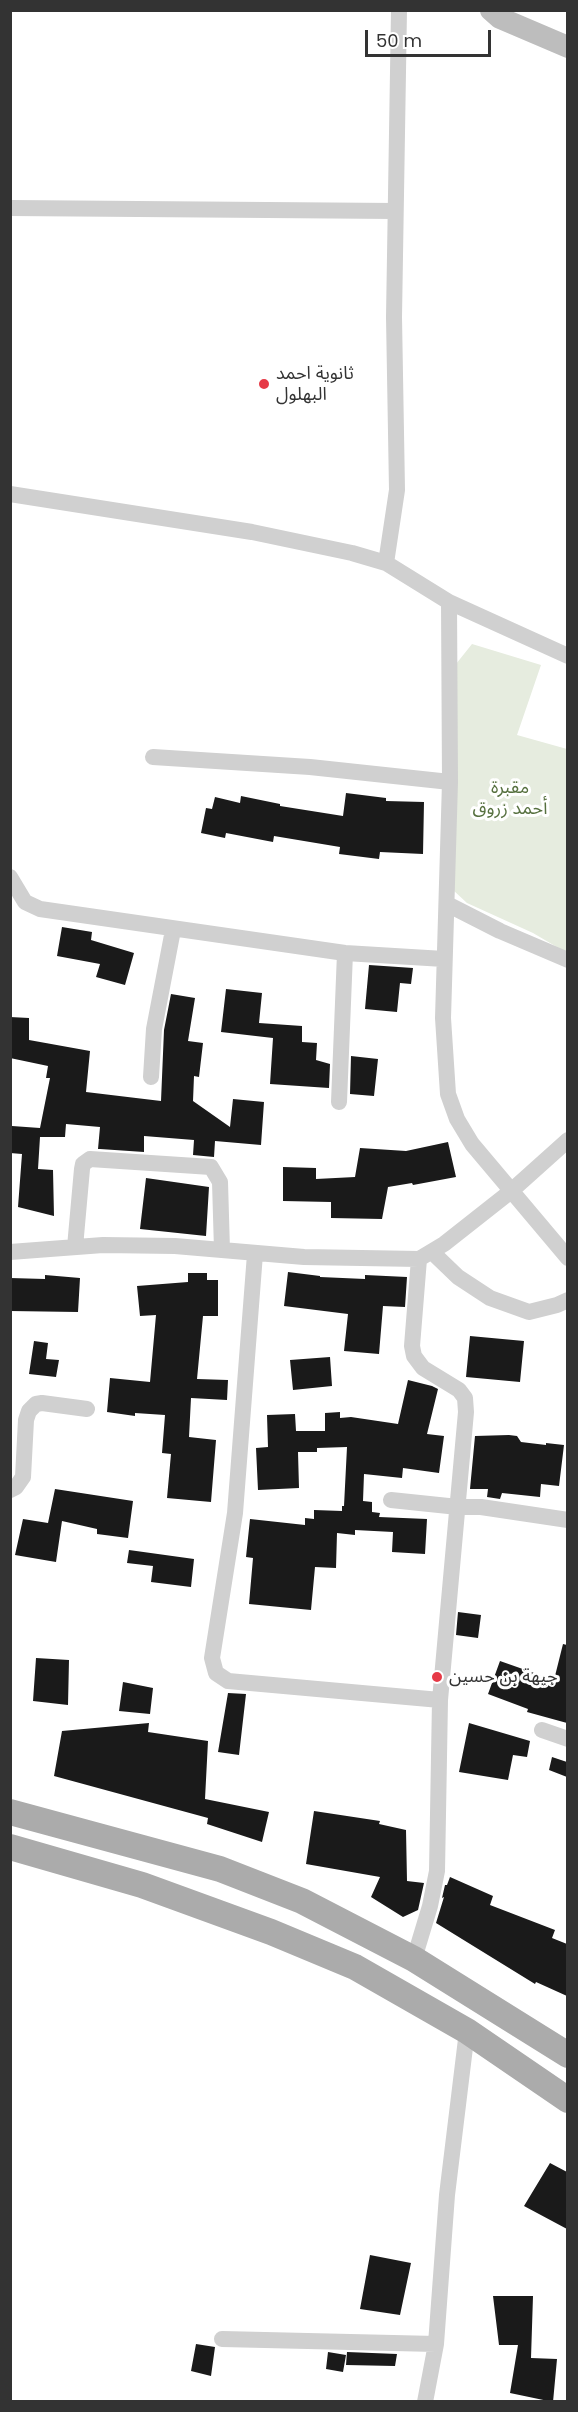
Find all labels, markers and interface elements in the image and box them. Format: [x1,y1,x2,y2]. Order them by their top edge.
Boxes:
scale bar [368,18,494,56]
text: 50 m [376,28,422,53]
place label: ثانوية احمد البهلول [276,363,354,406]
marker: ثانوية احمد البهلول [257,377,271,391]
park label: مقبرة أحمد زروق [473,777,547,820]
place label: جيهة بن حسين [449,1666,558,1688]
marker: جيهة بن حسين [430,1670,444,1684]

